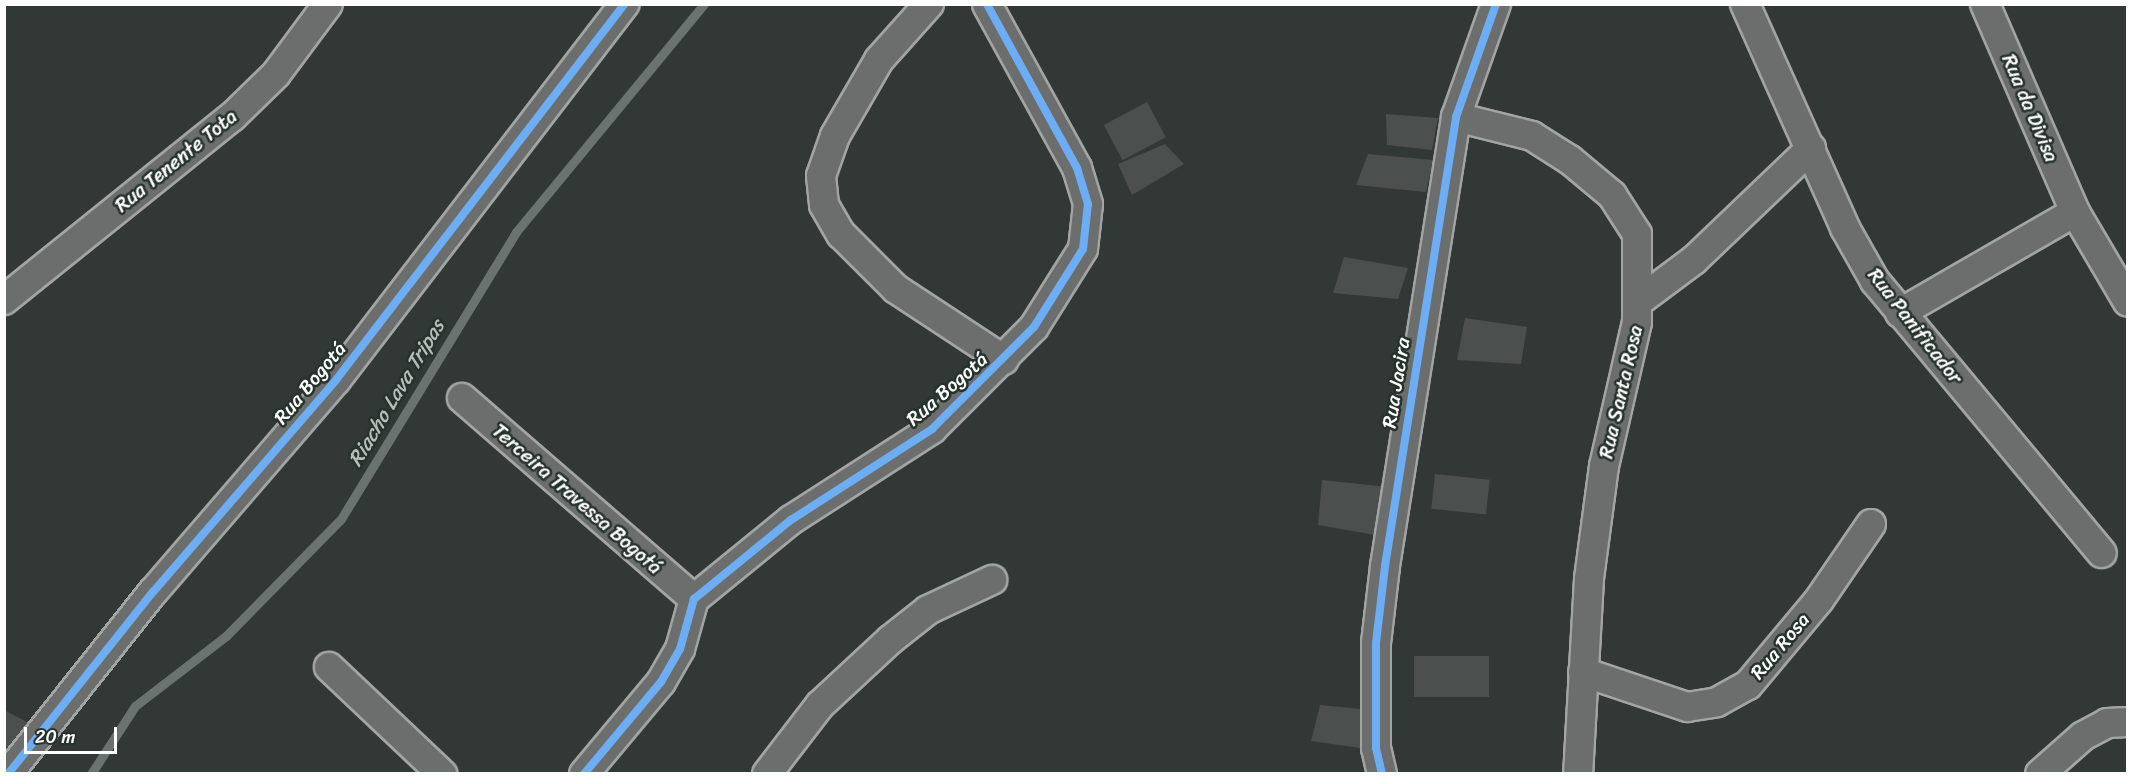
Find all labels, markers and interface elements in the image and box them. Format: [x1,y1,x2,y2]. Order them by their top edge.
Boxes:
street label: Rua da Divisa [1996,50,2064,166]
street label: Rua Tenente Tota [110,104,242,218]
street label: Rua Panificador [1862,263,1968,389]
water label: Riacho Lava Tripas [342,315,450,471]
street label: Rua Santa Rosa [1594,323,1648,461]
street label: Rua Jacira [1377,336,1415,430]
street label: Rua Bogotá [269,337,351,429]
street label: Rua Bogotá [901,347,993,431]
street label: Terceira Travessa Bogotá [487,418,667,580]
street label: Rua Rosa [1745,608,1815,684]
scale bar [27,715,120,753]
text: 20 m [35,721,75,753]

